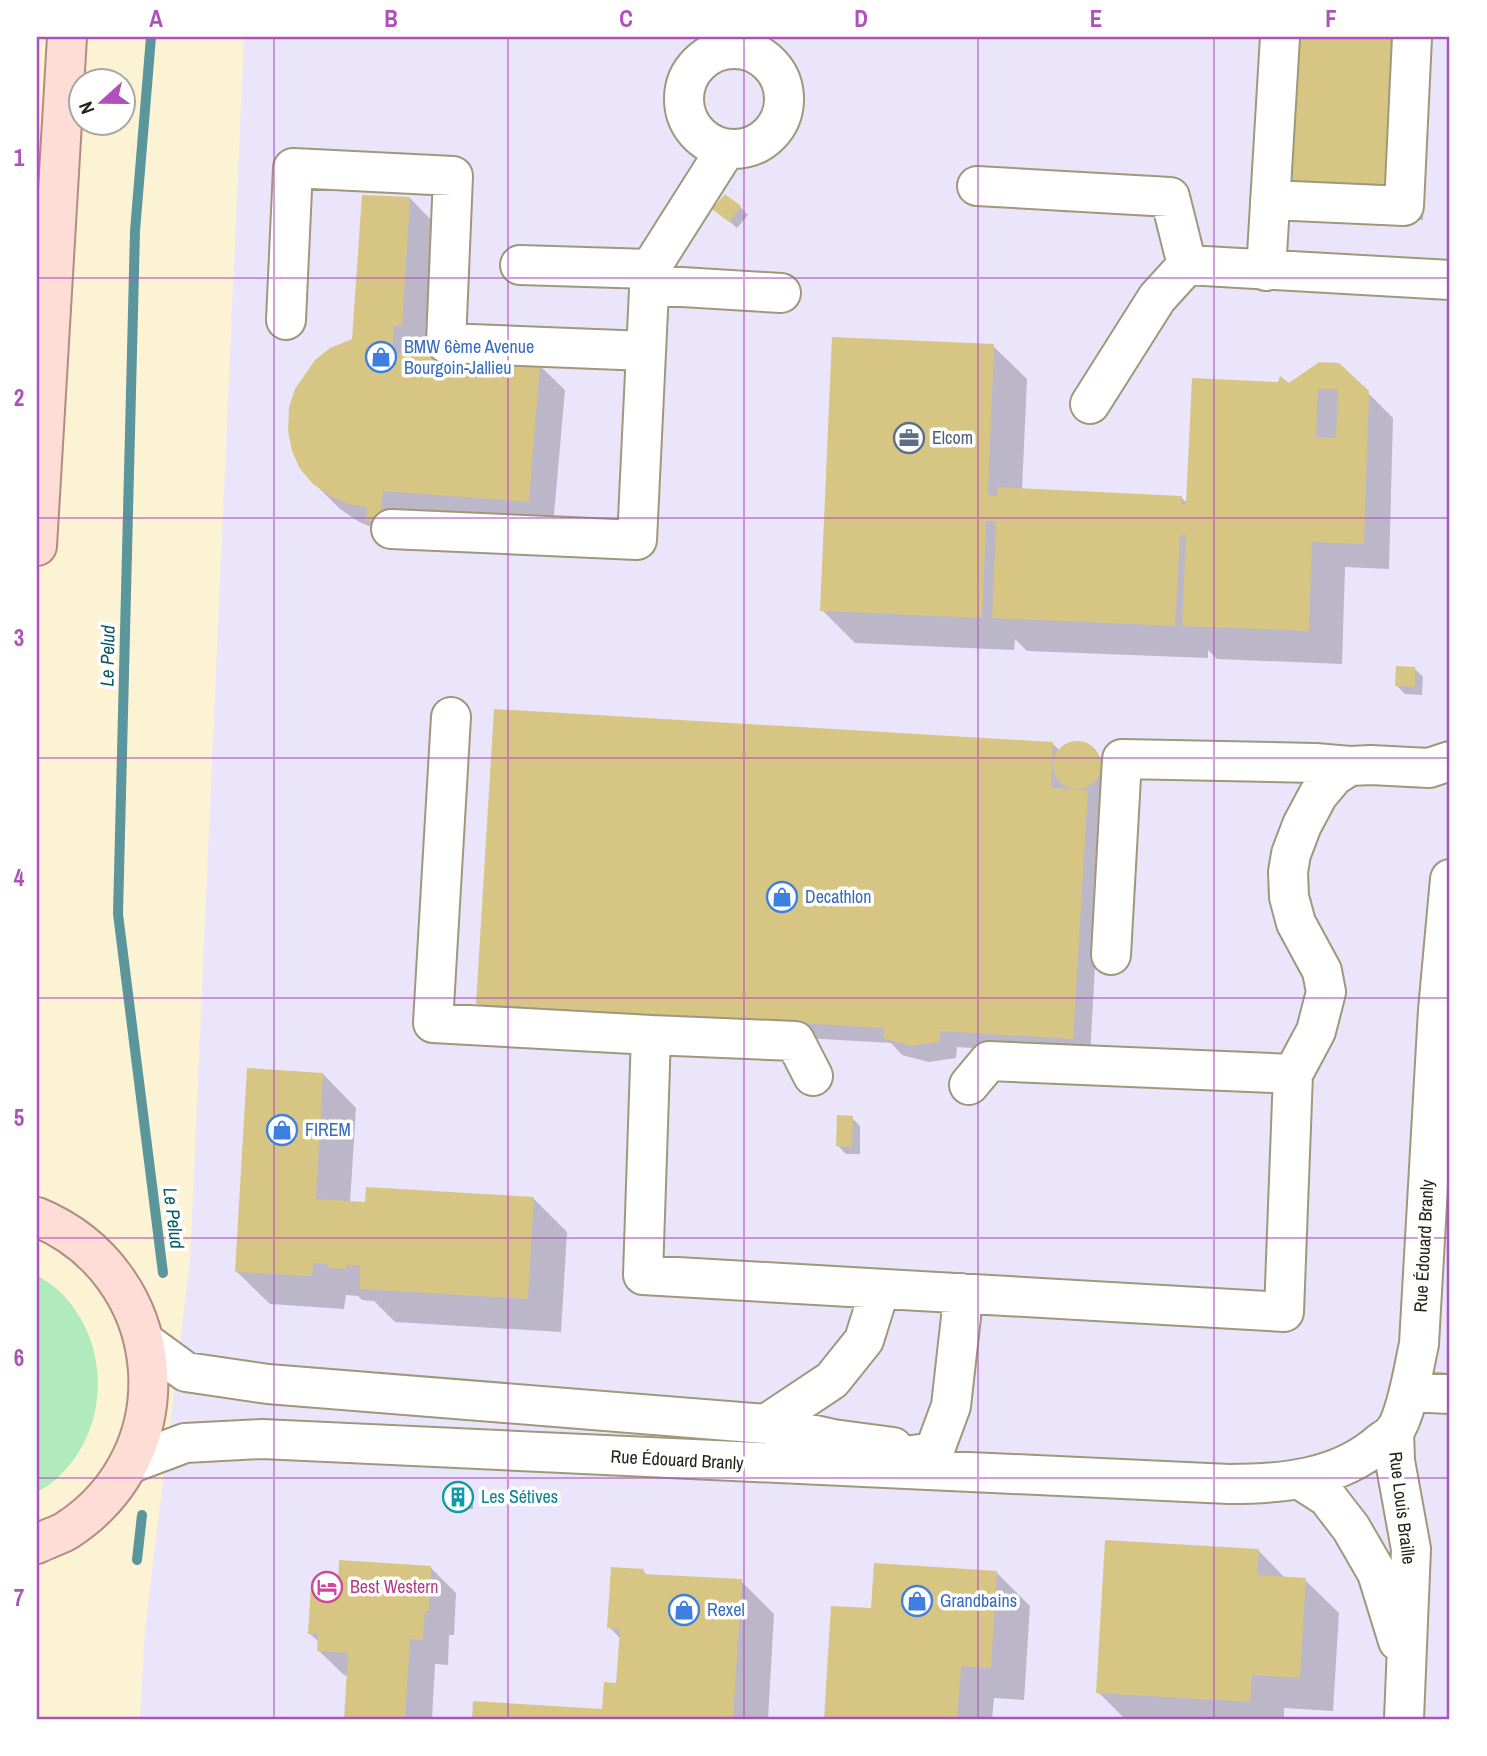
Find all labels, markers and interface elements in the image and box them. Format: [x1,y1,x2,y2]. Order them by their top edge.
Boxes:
text: A [149,3,163,34]
text: B [384,3,398,34]
text: C [619,3,633,34]
text: D [854,3,868,34]
text: E [1090,3,1102,34]
text: F [1325,3,1337,34]
north arrow [66,66,136,136]
text: N [72,98,100,118]
text: 1 [14,142,25,173]
place label: BMW 6ème Avenue Bourgoin-Jallieu [404,334,534,380]
shop icon: BMW 6ème Avenue Bourgoin-Jallieu [364,340,398,374]
text: 2 [14,382,24,413]
office icon: Elcom [892,421,926,455]
place label: Elcom [932,425,973,450]
text: 3 [14,622,24,653]
water label: Le Pelud [93,625,121,687]
text: 4 [14,862,25,893]
shop icon: Decathlon [765,880,799,914]
place label: Decathlon [805,884,871,909]
text: 5 [14,1102,24,1133]
shop icon: FIREM [265,1113,299,1147]
place label: FIREM [305,1117,351,1142]
street label: Rue Édouard Branly [1408,1178,1439,1313]
water label: Le Pelud [157,1186,191,1250]
text: 6 [14,1342,24,1373]
street label: Rue Édouard Branly [610,1444,745,1475]
street label: Rue Louis Braille [1383,1450,1422,1566]
building icon: Les Sétives [441,1480,475,1514]
place label: Les Sétives [481,1484,558,1509]
hotel icon: Best Western [310,1570,344,1604]
place label: Best Western [350,1574,438,1599]
text: 7 [14,1582,24,1613]
shop icon: Grandbains [900,1584,934,1618]
place label: Grandbains [940,1588,1017,1613]
shop icon: Rexel [667,1593,701,1627]
place label: Rexel [707,1597,745,1622]

